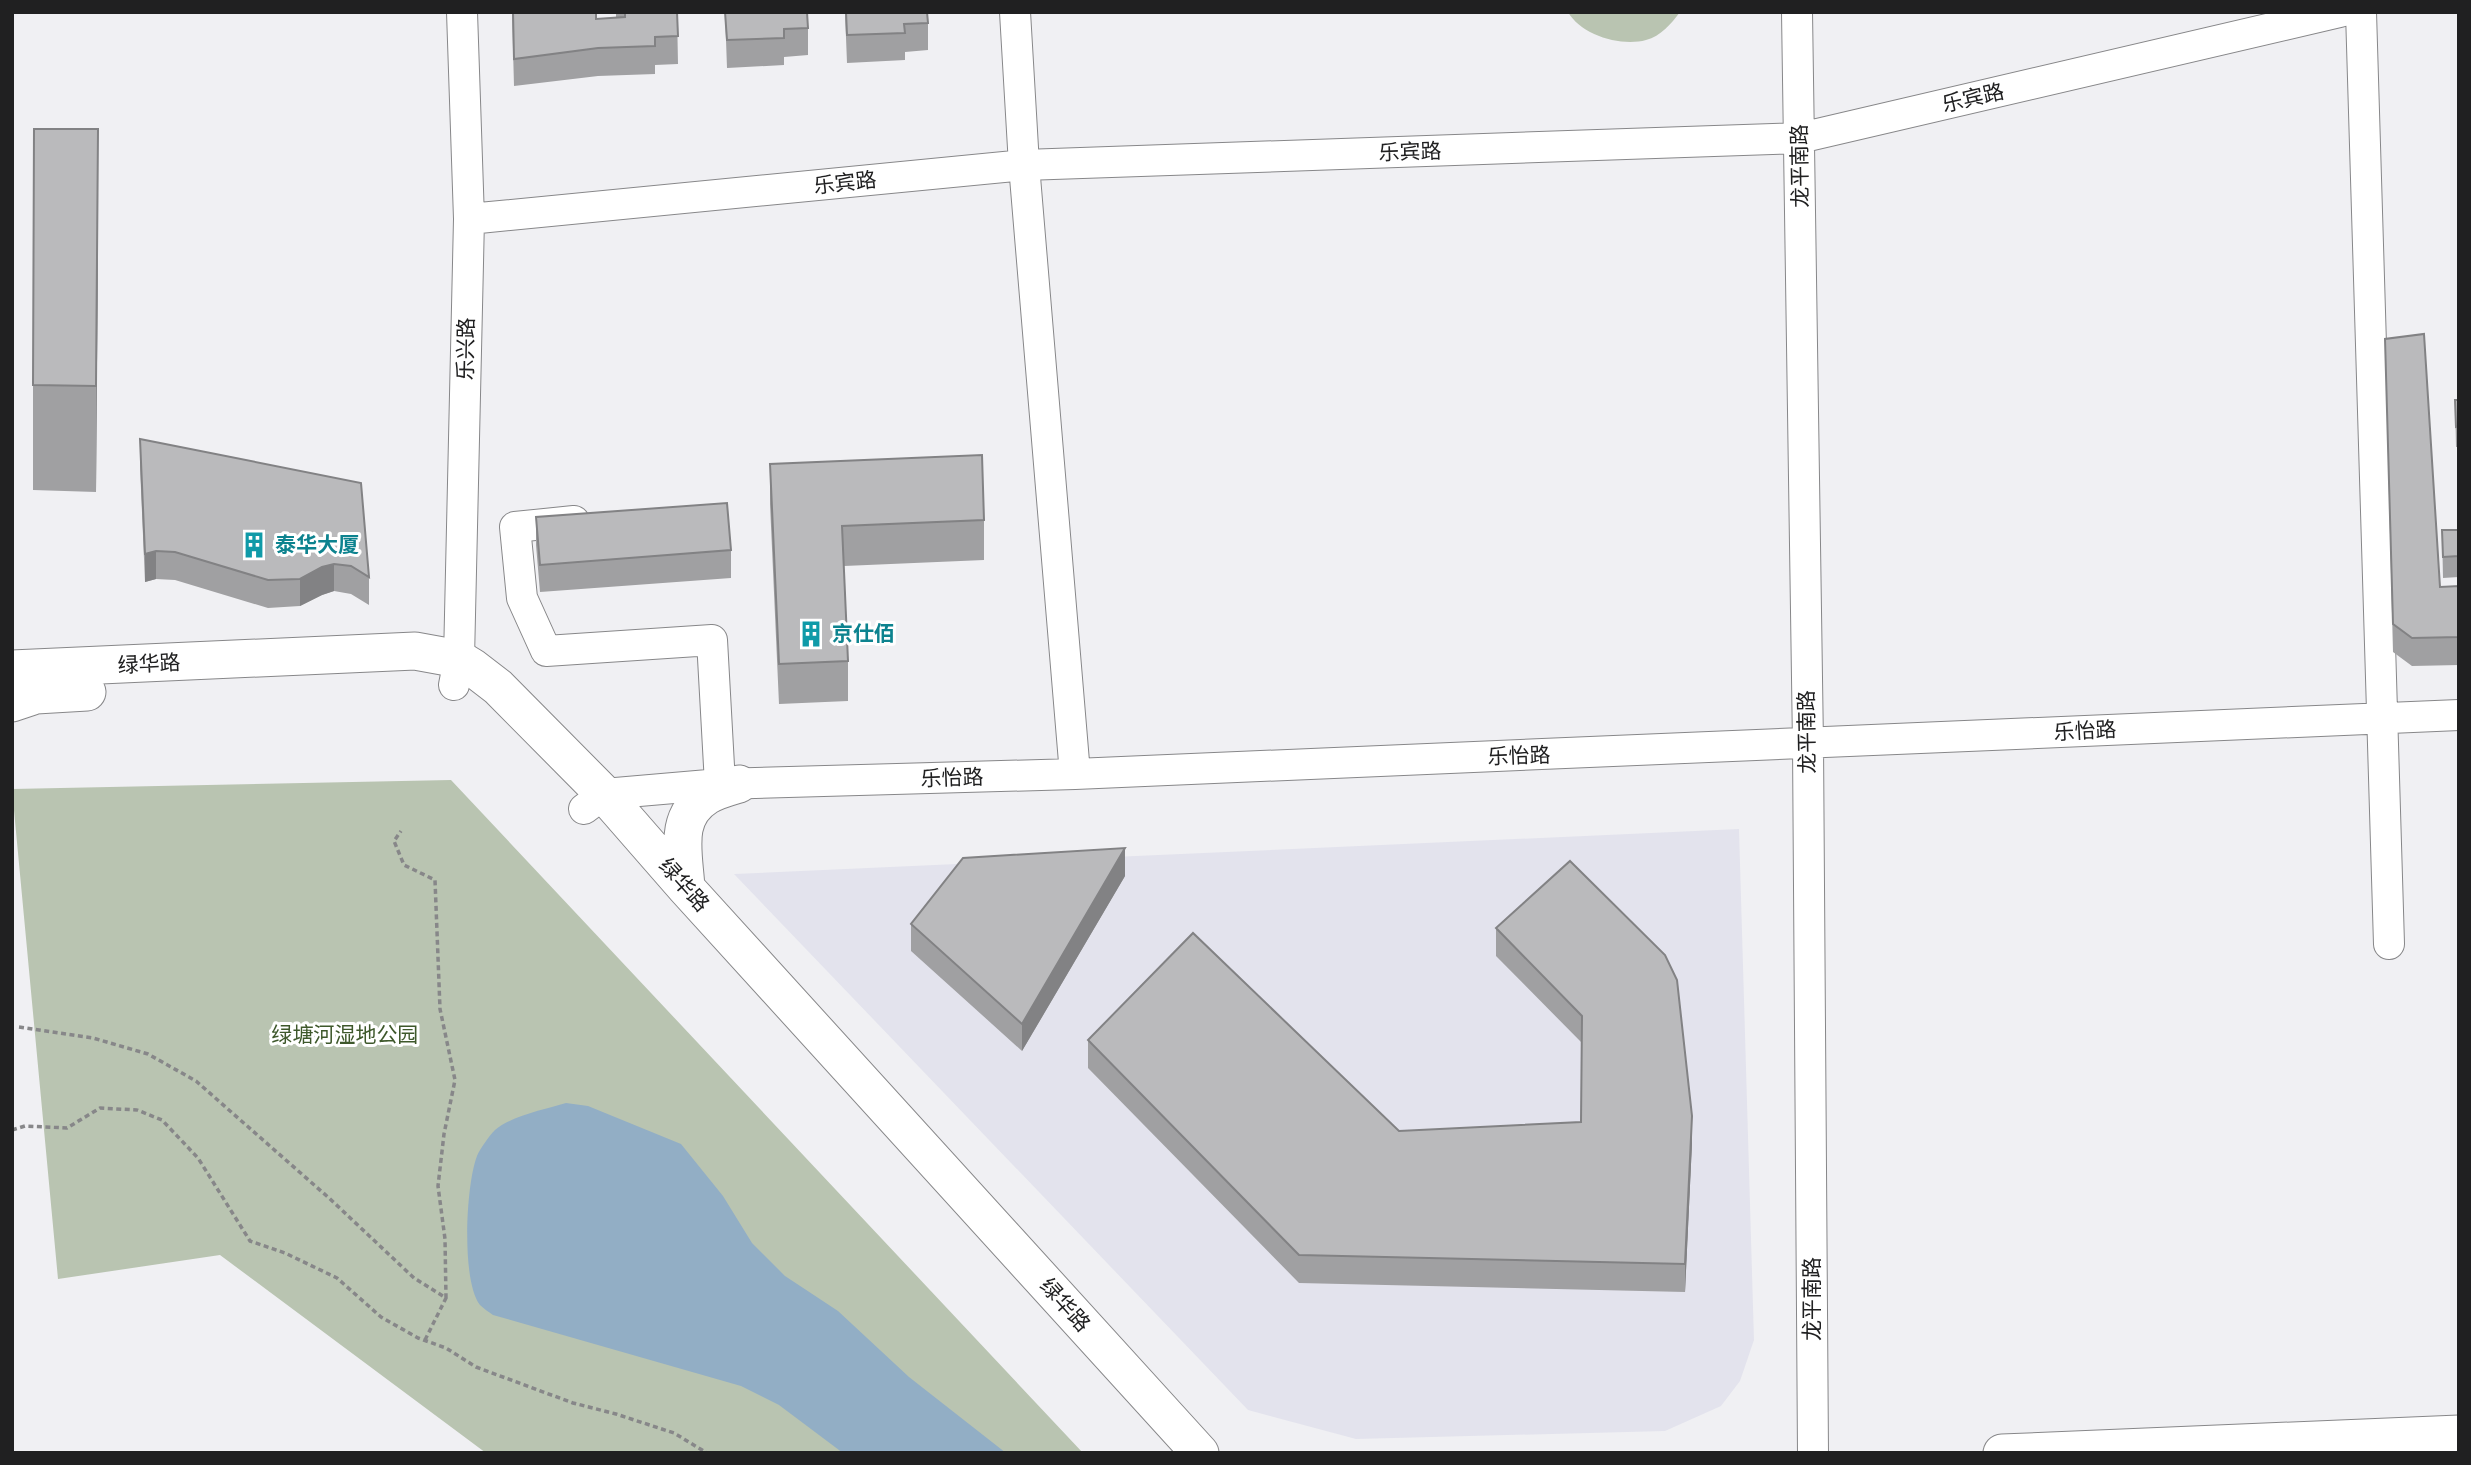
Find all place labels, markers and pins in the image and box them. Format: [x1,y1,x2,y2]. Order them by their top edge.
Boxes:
building icon: 泰华大厦 [239,530,269,560]
place label: 泰华大厦 [275,531,359,559]
building icon: 京仕佰 [796,619,826,649]
place label: 京仕佰 [832,620,895,648]

